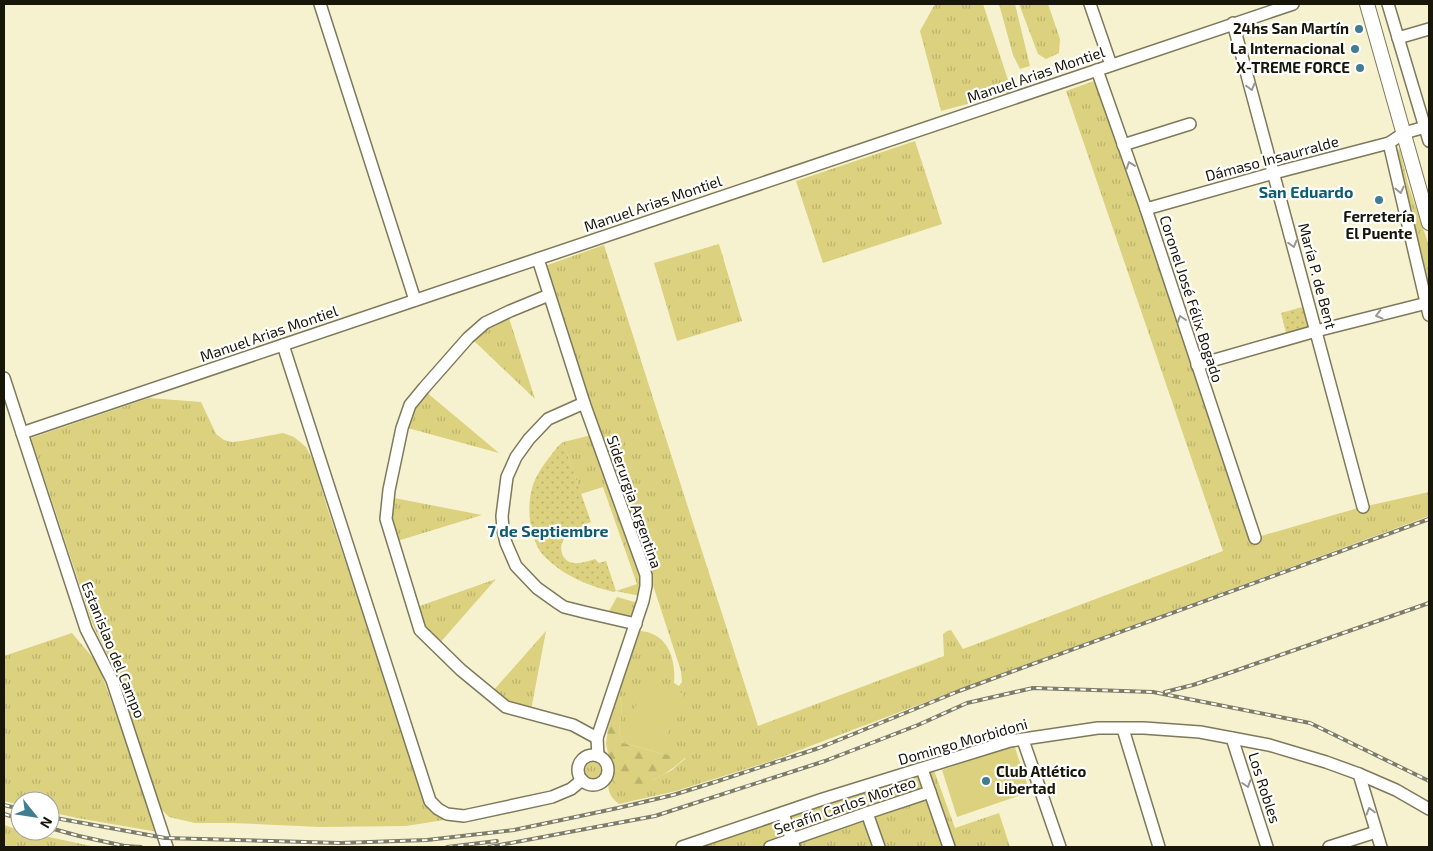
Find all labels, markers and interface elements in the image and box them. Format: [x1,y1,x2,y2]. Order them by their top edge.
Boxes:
place label: 24hs San Martín [1233,19,1349,37]
marker: 24hs San Martín [1353,23,1365,35]
place label: La Internacional [1230,39,1345,57]
street label: Manuel Arias Montiel [964,42,1107,106]
marker: La Internacional [1349,43,1361,55]
place label: X-TREME FORCE [1236,58,1350,76]
marker: X-TREME FORCE [1354,62,1366,74]
one-way arrow [1245,83,1255,91]
street label: Dámaso Insaurralde [1203,132,1340,185]
one-way arrow [1126,161,1136,170]
street label: Manuel Arias Montiel [581,171,724,235]
district label: San Eduardo [1259,182,1353,201]
one-way arrow [1394,185,1405,194]
marker: Ferretería El Puente [1373,194,1385,206]
place label: Ferretería El Puente [1343,207,1415,242]
street label: Coronel José Félix Bogado [1156,213,1228,385]
street label: María P. de Bent [1295,221,1341,331]
one-way arrow [1287,240,1297,248]
street label: Manuel Arias Montiel [197,301,340,365]
one-way arrow [1375,309,1384,320]
one-way arrow [1177,315,1187,324]
street label: Siderurgia Argentina [604,433,666,570]
district label: 7 de Septiembre [487,521,609,540]
street label: Estanislao del Campo [78,579,150,721]
street label: Domingo Morbidoni [896,714,1029,768]
street label: Los Robles [1245,750,1285,825]
place label: Club Atlético Libertad [996,762,1086,797]
street label: Serafín Carlos Morteo [771,772,918,838]
marker: Club Atlético Libertad [980,775,992,787]
one-way arrow [1241,780,1251,788]
north arrow [10,791,60,841]
one-way arrow [1365,807,1375,816]
text: N [37,814,57,831]

